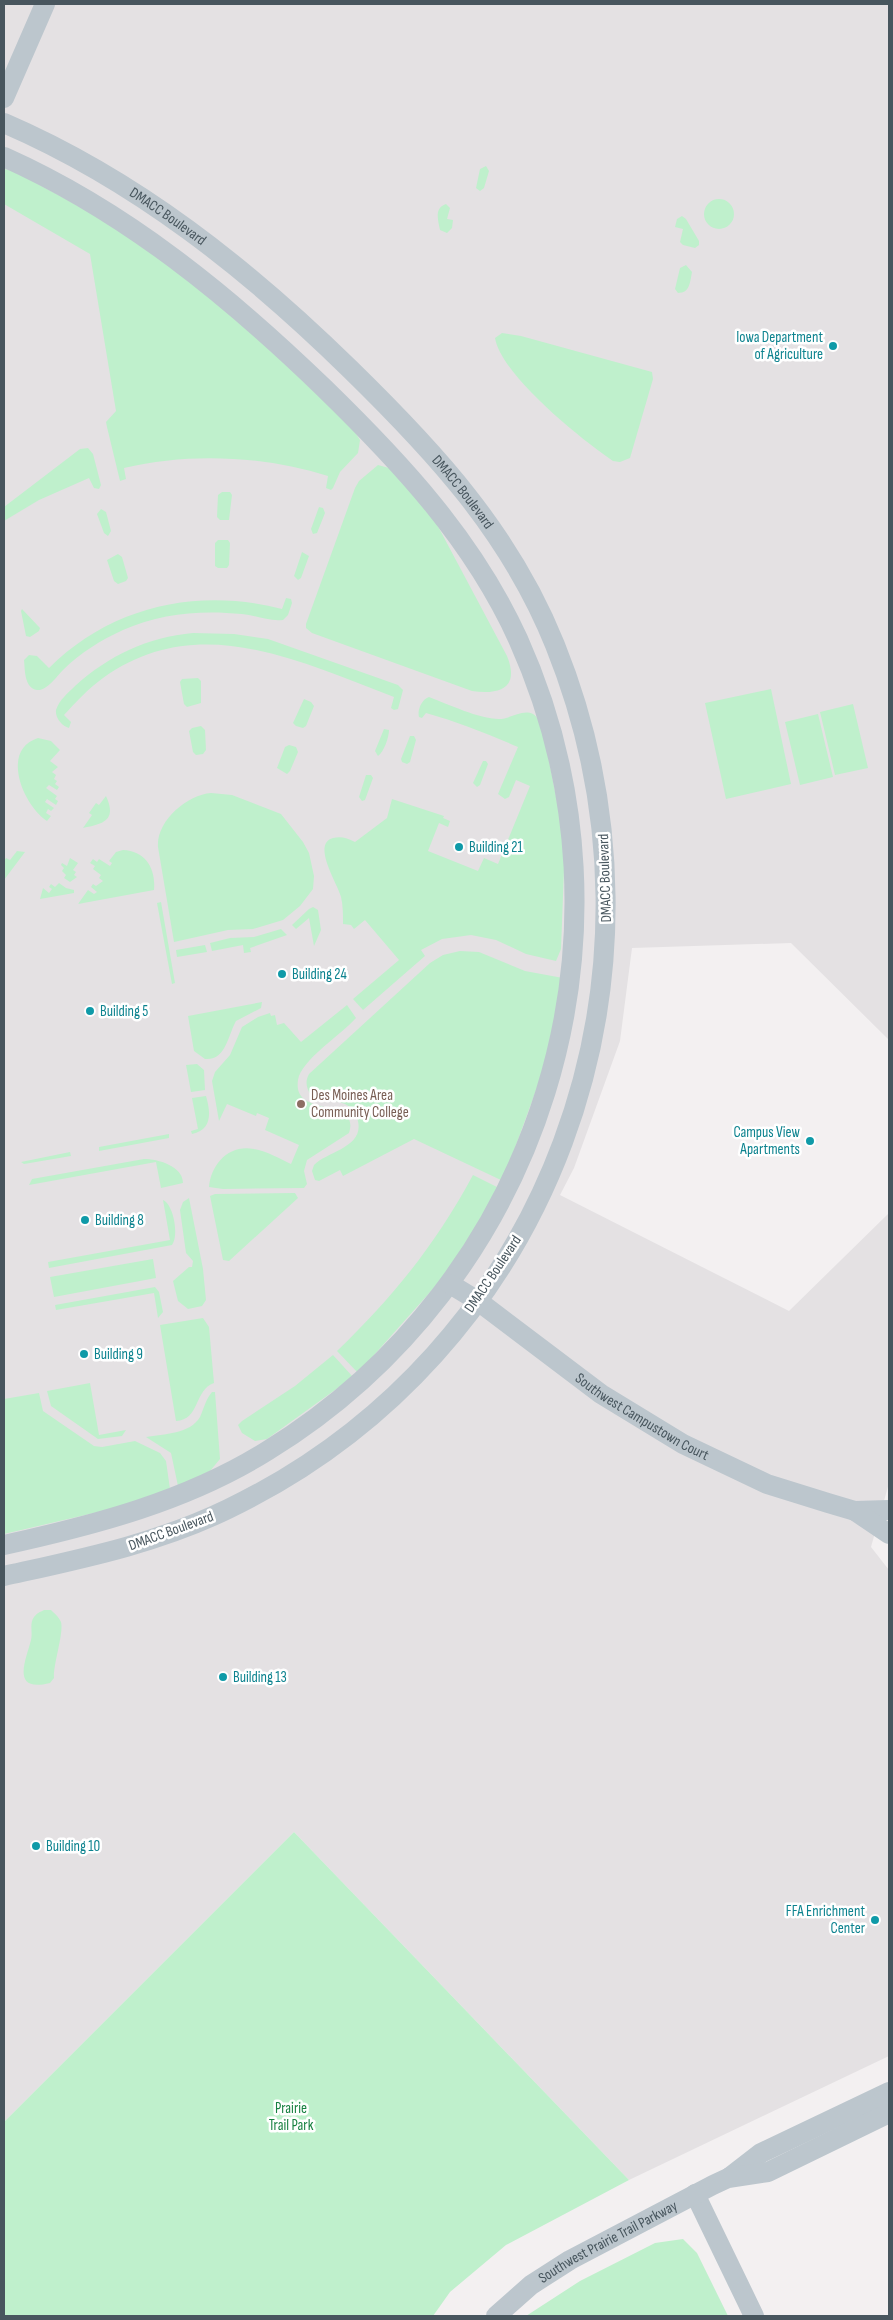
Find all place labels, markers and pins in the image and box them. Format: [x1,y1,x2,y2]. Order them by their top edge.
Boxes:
place label: Iowa Department of Agriculture [736,328,823,364]
marker: Iowa Department of Agriculture [827,340,839,352]
place label: Building 21 [469,838,524,857]
marker: Building 21 [453,841,465,853]
place label: Building 24 [292,965,347,984]
marker: Building 24 [276,968,288,980]
place label: Building 5 [100,1002,148,1021]
marker: Building 5 [84,1005,96,1017]
place label: Des Moines Area Community College [311,1086,409,1122]
marker: Des Moines Area Community College [295,1098,307,1110]
place label: Campus View Apartments [733,1123,801,1159]
marker: Campus View Apartments [804,1135,816,1147]
place label: Building 8 [95,1211,144,1230]
marker: Building 8 [79,1214,91,1226]
place label: Building 9 [94,1345,143,1364]
marker: Building 9 [78,1348,90,1360]
place label: Building 13 [233,1668,287,1687]
marker: Building 13 [217,1671,229,1683]
place label: Building 10 [46,1837,100,1856]
marker: Building 10 [30,1840,42,1852]
place label: FFA Enrichment Center [786,1902,866,1938]
marker: FFA Enrichment Center [869,1914,881,1926]

